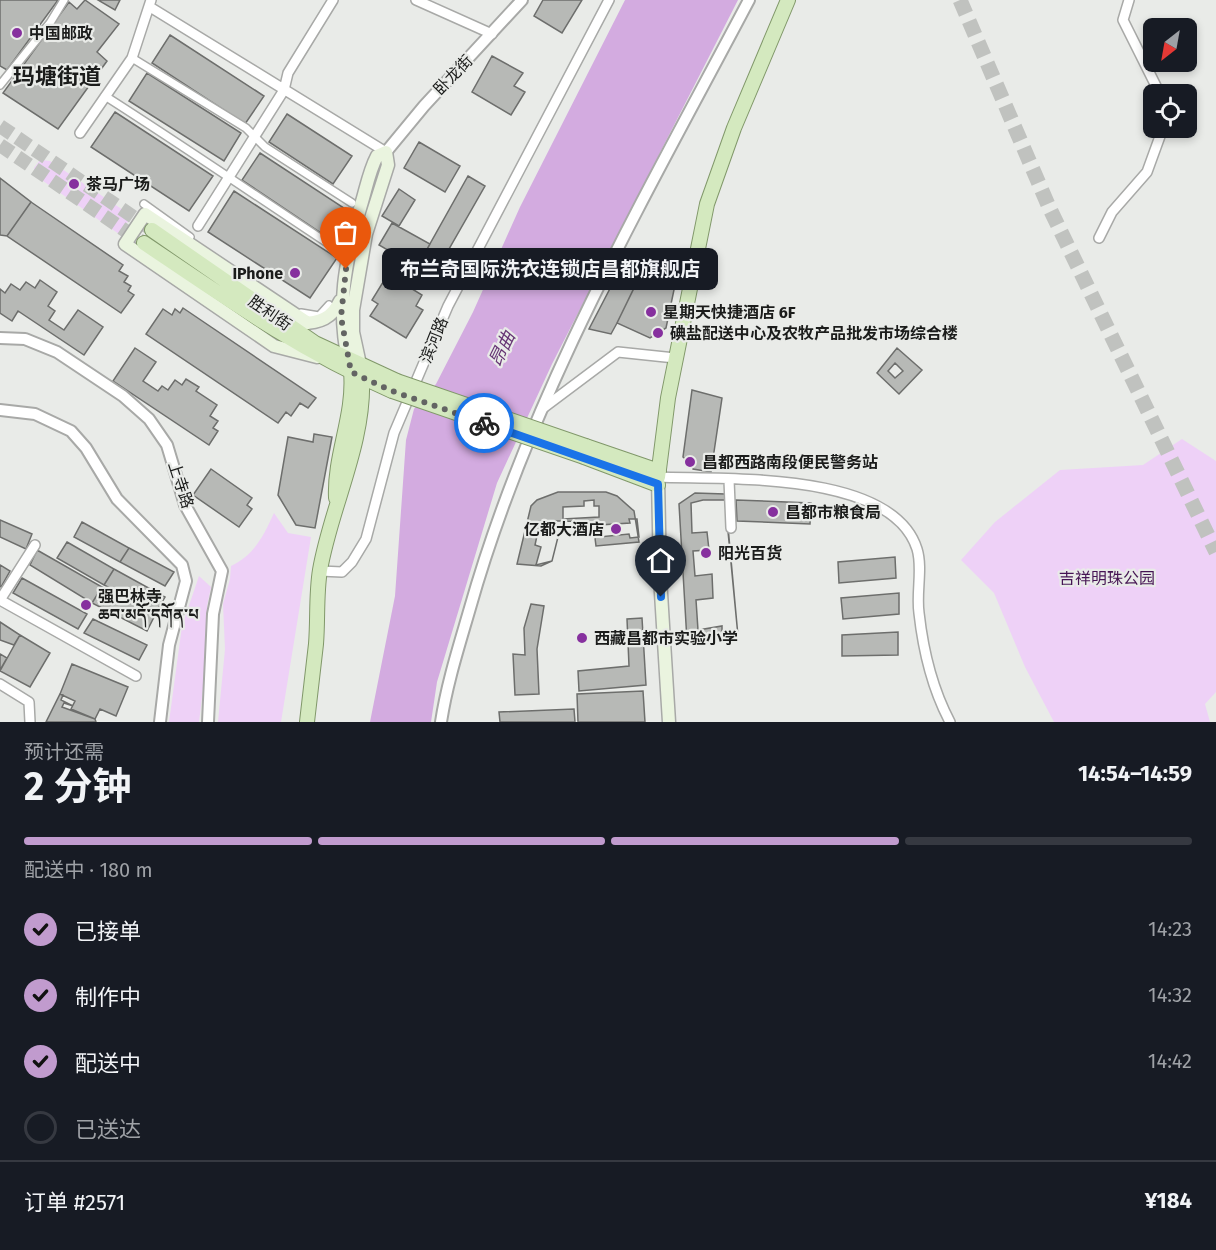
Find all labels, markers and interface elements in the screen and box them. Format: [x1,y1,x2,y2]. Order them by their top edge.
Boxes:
north arrow [1143,18,1197,72]
map controls [1143,18,1197,138]
place label: 中国邮政 [29,24,93,43]
marker: 中国邮政 [10,26,24,40]
street label: 卧龙街 [429,51,477,99]
district label: 玛塘街道 [13,63,101,90]
button: locate [1143,84,1197,138]
place label: 茶马广场 [86,175,150,194]
marker: 茶马广场 [67,177,81,191]
pin [320,207,371,269]
icon: bag [329,216,362,249]
callout: 布兰奇国际洗衣连锁店昌都旗舰店 [382,248,718,290]
text: 布兰奇国际洗衣连锁店昌都旗舰店 [400,257,700,281]
place label: IPhone [232,264,283,283]
marker: IPhone [288,266,302,280]
street label: 胜利街 [245,291,295,335]
place label: 星期天快捷酒店 6F [663,303,796,322]
marker: 星期天快捷酒店 6F [644,305,658,319]
street label: 滨河路 [416,314,452,366]
place label: 碘盐配送中心及农牧产品批发市场综合楼 [670,324,958,343]
water label: 昂曲 [484,326,521,370]
marker: 碘盐配送中心及农牧产品批发市场综合楼 [651,326,665,340]
courier [454,393,514,453]
icon: bike [468,407,501,440]
place label: 昌都西路南段便民警务站 [702,453,878,472]
marker: 昌都西路南段便民警务站 [683,455,697,469]
street label: 上寺路 [165,459,197,511]
place label: 昌都市粮食局 [785,503,881,522]
marker: 昌都市粮食局 [766,505,780,519]
place label: 亿都大酒店 [524,520,604,539]
marker: 亿都大酒店 [609,522,623,536]
pin [635,535,686,597]
icon: home [644,544,677,577]
place label: 阳光百货 [718,544,782,563]
marker: 阳光百货 [699,546,713,560]
park label: 吉祥明珠公园 [1059,569,1155,588]
place label: 强巴林寺 ཆབ་མདོ་དགོན་པ [98,587,199,628]
marker: 强巴林寺 ཆབ་མདོ་དགོན་པ [79,598,93,612]
place label: 西藏昌都市实验小学 [594,629,738,648]
marker: 西藏昌都市实验小学 [575,631,589,645]
text: 预计还需 [24,740,104,764]
text: 14:54–14:59 [1078,760,1192,787]
text: 2 分钟 [24,764,131,810]
text: 配送中 · 180 m [24,858,153,882]
icon: check [24,913,57,946]
text: 14:23 [1148,917,1192,941]
text: 已接单 [75,918,141,945]
icon: check [24,979,57,1012]
text: 14:32 [1148,983,1192,1007]
text: 制作中 [75,984,141,1011]
icon: check [24,1045,57,1078]
text: 14:42 [1148,1049,1192,1073]
text: 配送中 [75,1050,141,1077]
text: 已送达 [75,1116,141,1143]
text: ¥184 [1145,1187,1192,1214]
text: 订单 #2571 [24,1189,125,1216]

